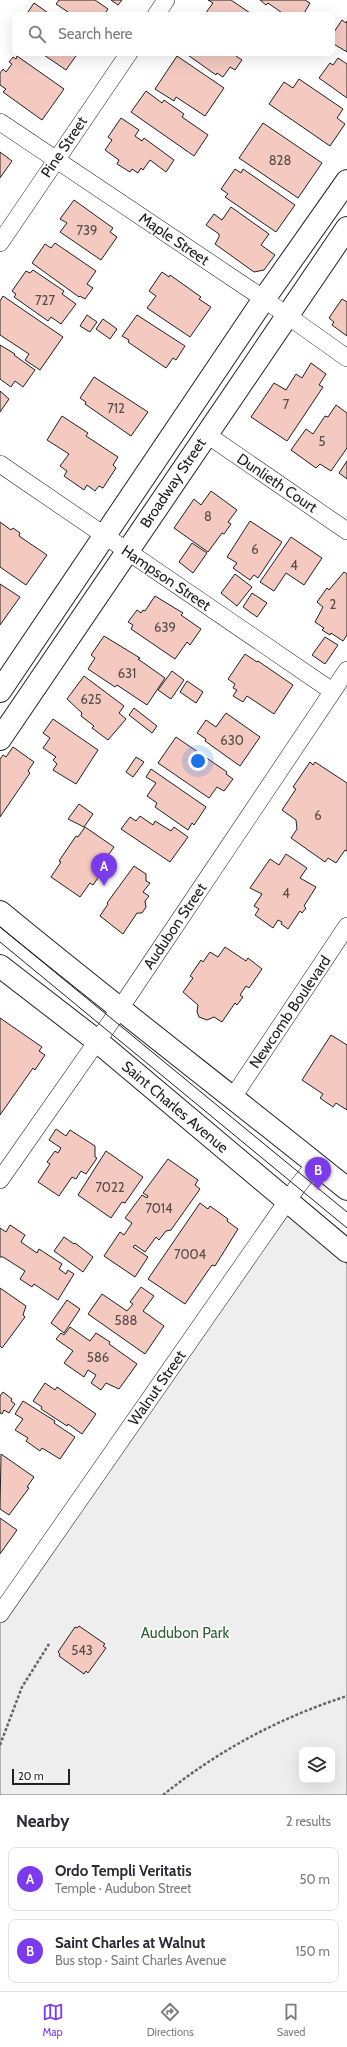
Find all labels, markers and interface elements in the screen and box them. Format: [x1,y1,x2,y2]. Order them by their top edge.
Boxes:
search box [12,12,335,56]
icon: search [26,23,48,45]
text: Search here [58,25,133,43]
street label: Pine Street [37,113,91,181]
house number: 828 [269,152,291,168]
street label: Maple Street [136,209,212,269]
house number: 739 [77,222,97,238]
house number: 727 [35,292,55,308]
house number: 7 [283,396,290,412]
house number: 712 [107,400,125,416]
house number: 5 [318,433,326,449]
street label: Broadway Street [136,435,210,531]
street label: Dunlieth Court [233,450,321,516]
house number: 8 [204,508,212,524]
street label: Hampson Street [118,541,214,615]
house number: 6 [251,541,259,557]
house number: 4 [290,557,298,573]
house number: 2 [330,596,337,612]
house number: 639 [154,619,176,635]
house number: 631 [118,665,136,681]
house number: 625 [80,691,102,707]
house number: 630 [220,732,244,748]
your location [188,751,208,771]
house number: 6 [314,807,322,823]
pin: A [91,853,117,886]
street label: Audubon Street [140,880,210,972]
house number: 4 [282,885,290,901]
street label: Newcomb Boulevard [246,952,334,1072]
street label: Saint Charles Avenue [118,1057,232,1157]
pin: B [305,1157,331,1190]
house number: 7022 [95,1179,125,1195]
house number: 7014 [145,1200,173,1216]
house number: 7004 [174,1246,207,1262]
house number: 588 [115,1312,138,1328]
street label: Walnut Street [125,1347,189,1429]
house number: 586 [87,1349,109,1365]
park label: Audubon Park [141,1624,230,1642]
house number: 543 [71,1642,93,1658]
map controls [299,1747,335,1783]
button: layers [299,1747,335,1783]
scale bar [12,1767,70,1786]
text: 20 m [18,1769,44,1783]
text: Nearby [16,1811,69,1831]
text: 2 results [286,1813,331,1829]
text: Ordo Templi Veritatis [55,1862,191,1880]
text: A [26,1871,34,1887]
text: 50 m [300,1871,330,1887]
text: Temple · Audubon Street [55,1880,191,1896]
text: Saint Charles at Walnut [55,1934,206,1952]
text: B [26,1943,34,1959]
text: 150 m [295,1943,330,1959]
text: Bus stop · Saint Charles Avenue [55,1952,227,1968]
tab: Map [42,2001,64,2039]
tab: Directions [147,2001,194,2039]
tab: Saved [277,2001,305,2039]

